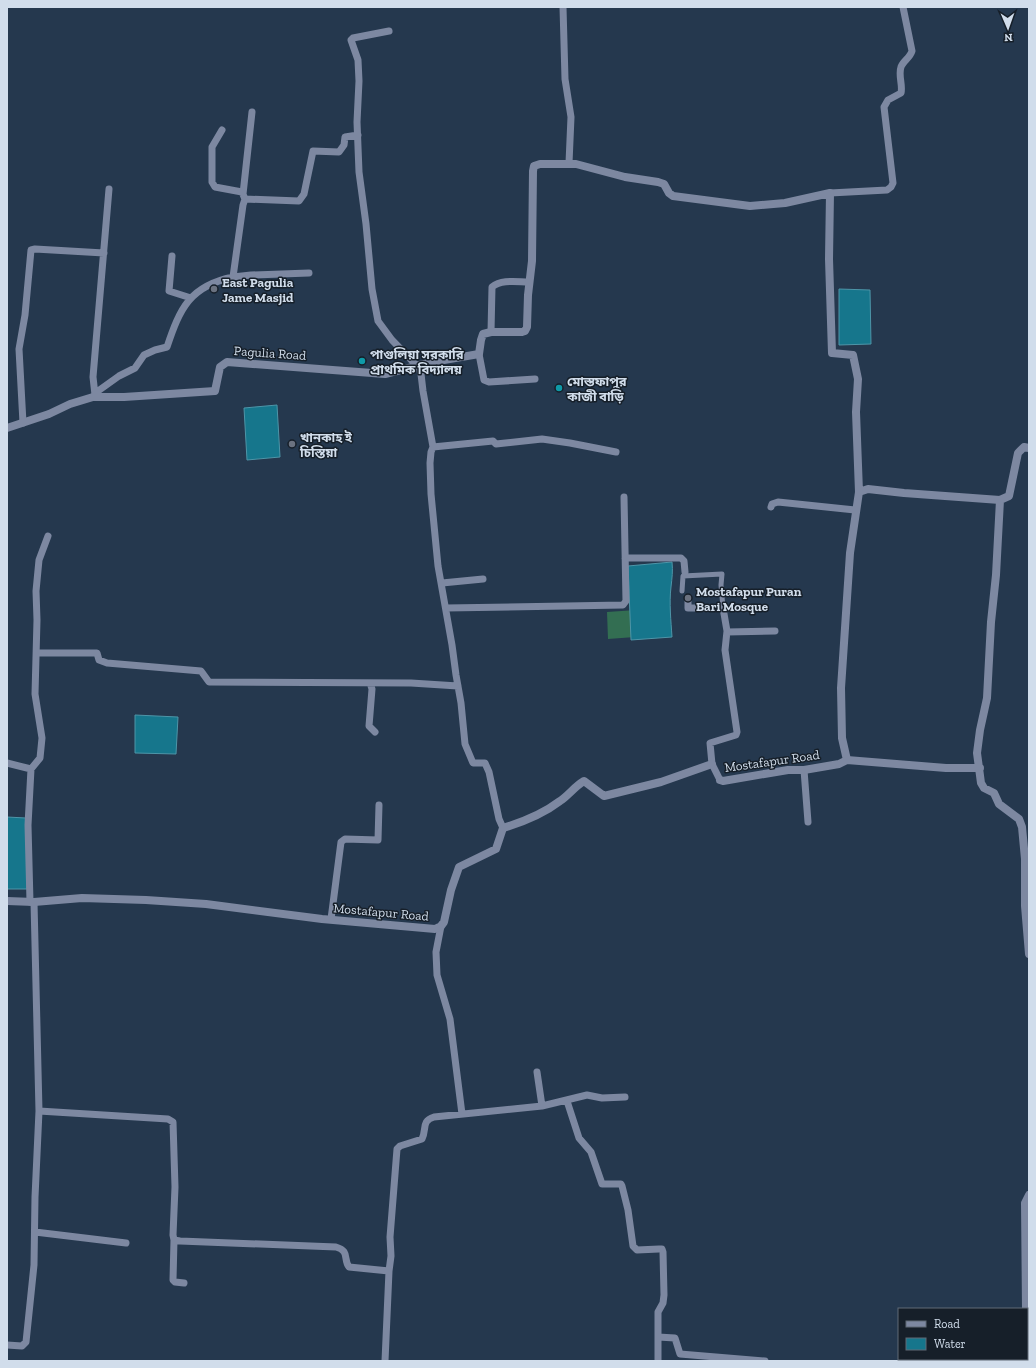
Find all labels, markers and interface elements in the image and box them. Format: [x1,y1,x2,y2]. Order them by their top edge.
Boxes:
north arrow [988,8,1028,48]
text: N [1003,31,1013,44]
place label: East Pagulia Jame Masjid [222,275,294,306]
marker: East Pagulia Jame Masjid [209,284,219,294]
street label: Pagulia Road [233,343,307,363]
place label: পাগুলিয়া সরকারি প্রাথমিক বিদ্যালয় [370,347,464,377]
marker: পাগুলিয়া সরকারি প্রাথমিক বিদ্যালয় [357,356,367,366]
place label: মোস্তফাপুর কাজী বাড়ি [566,374,627,404]
marker: মোস্তফাপুর কাজী বাড়ি [554,383,564,393]
place label: খানকাহ ই চিস্তিয়া [299,430,353,460]
marker: খানকাহ ই চিস্তিয়া [287,439,297,449]
place label: Mostafapur Puran Bari Mosque [696,584,802,614]
marker: Mostafapur Puran Bari Mosque [683,593,693,603]
street label: Mostafapur Road [724,747,820,775]
street label: Mostafapur Road [333,900,429,924]
legend [898,1308,1028,1360]
text: Road [934,1317,960,1331]
text: Water [934,1337,966,1351]

